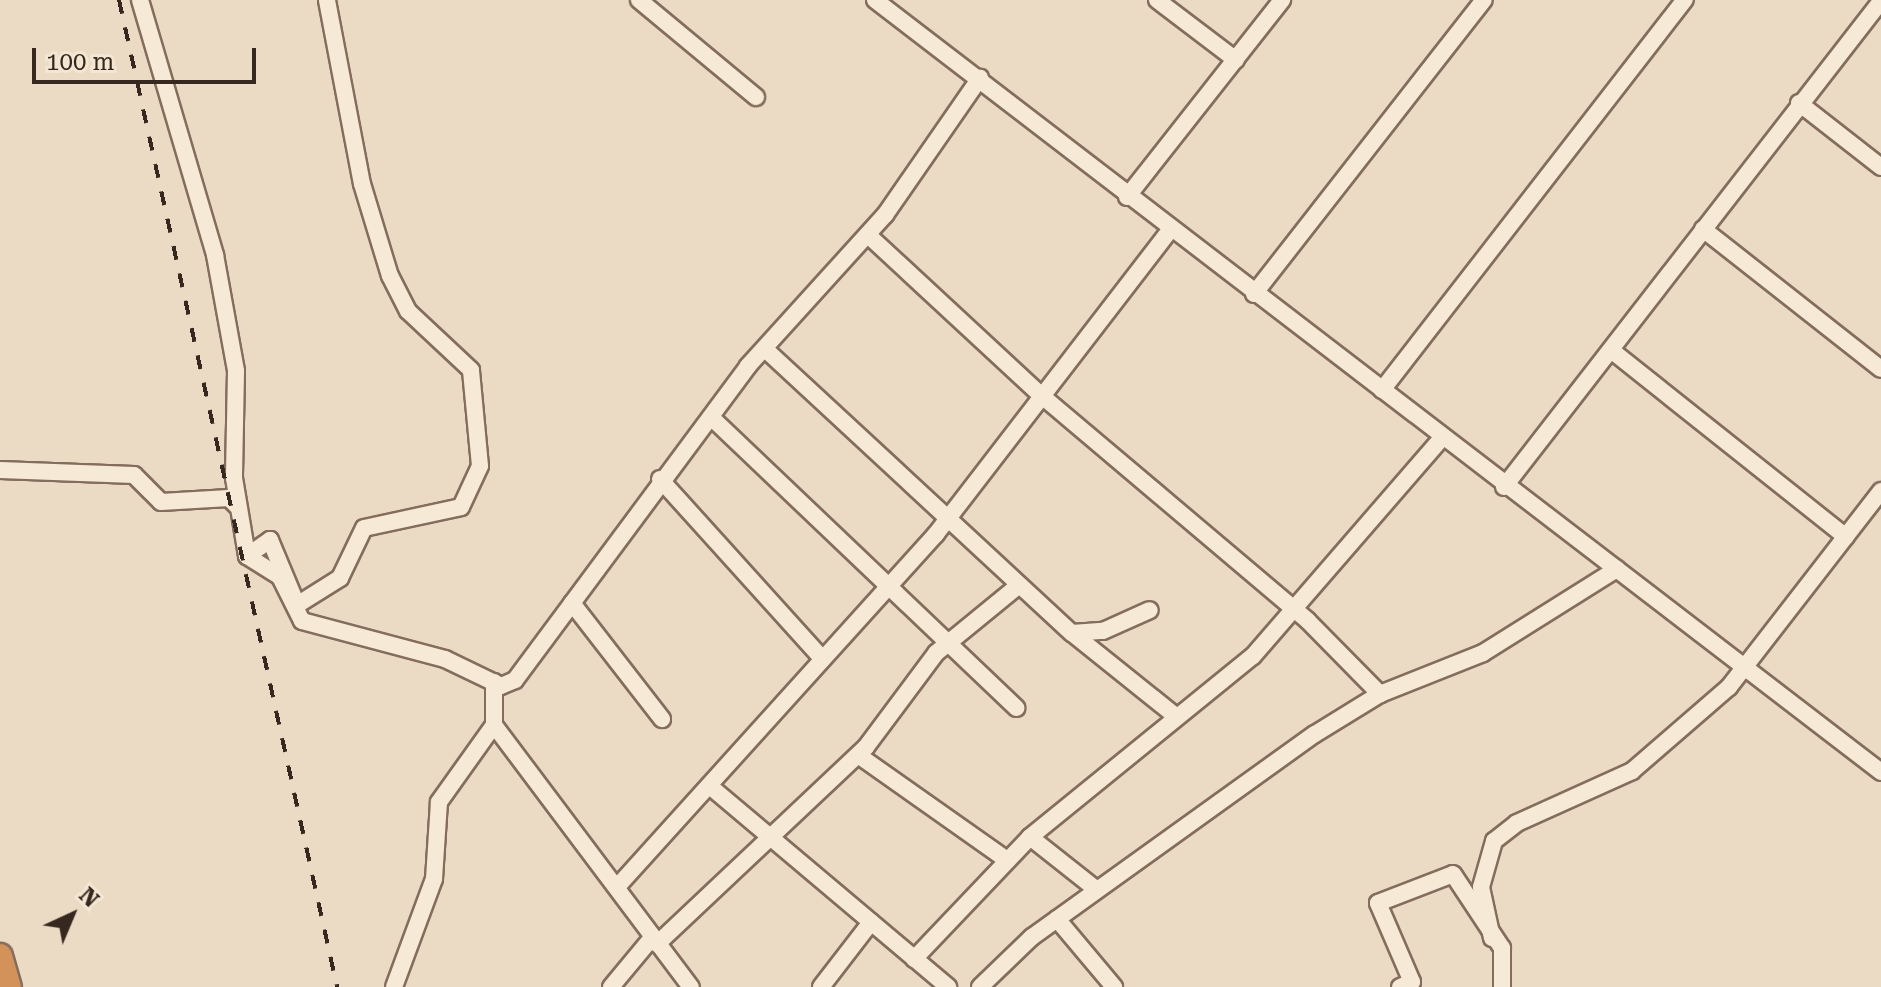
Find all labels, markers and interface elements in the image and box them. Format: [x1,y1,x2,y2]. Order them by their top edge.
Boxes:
scale bar [36,32,260,82]
text: 100 m [46,48,114,76]
north arrow [32,875,112,955]
text: N [74,882,104,912]

